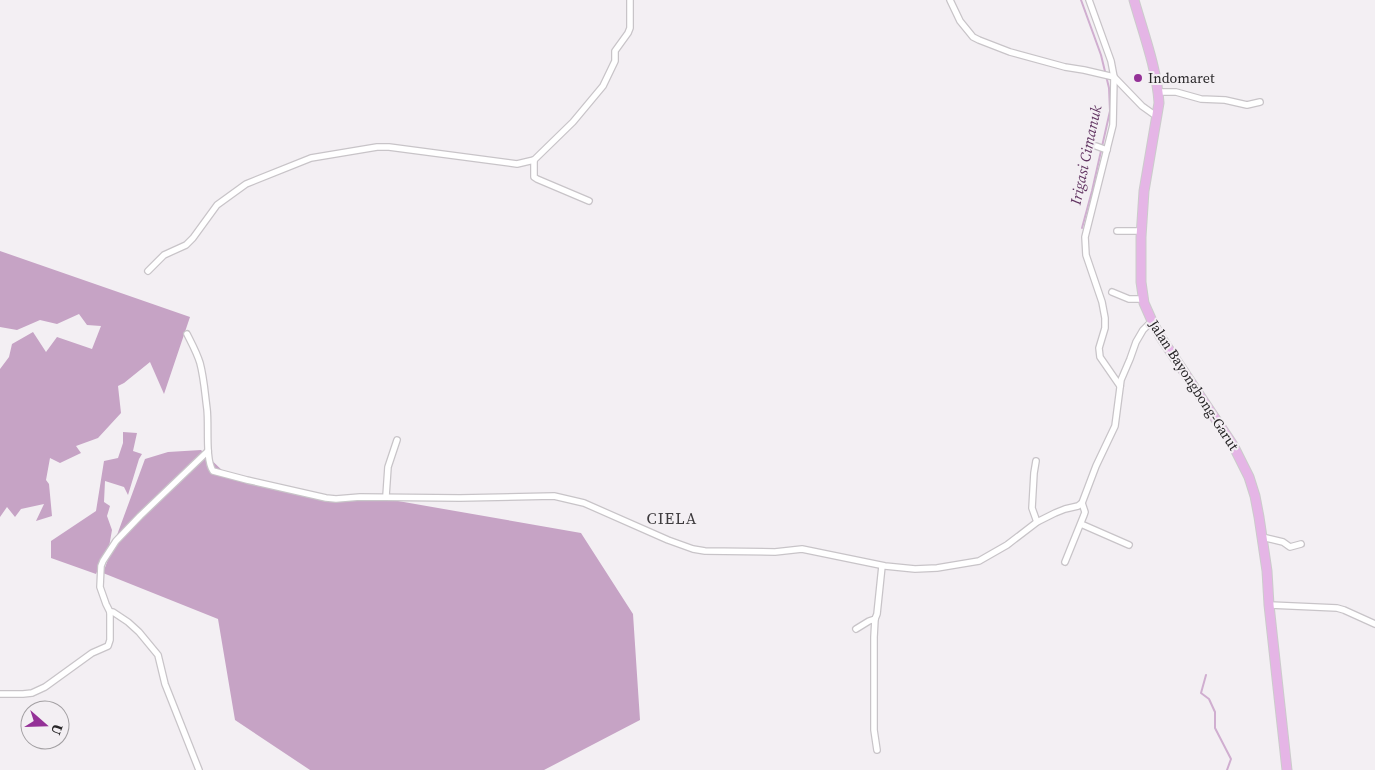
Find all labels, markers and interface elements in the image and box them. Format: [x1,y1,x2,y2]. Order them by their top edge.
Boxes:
place label: Indomaret [1148,68,1215,88]
marker: Indomaret [1132,72,1144,84]
water label: Irigasi Cimanuk [1065,102,1106,208]
street label: Jalan Bayongbong-Garut [1144,315,1244,455]
district label: CIELA [647,507,697,529]
north arrow [20,700,70,750]
text: U [46,721,68,738]

